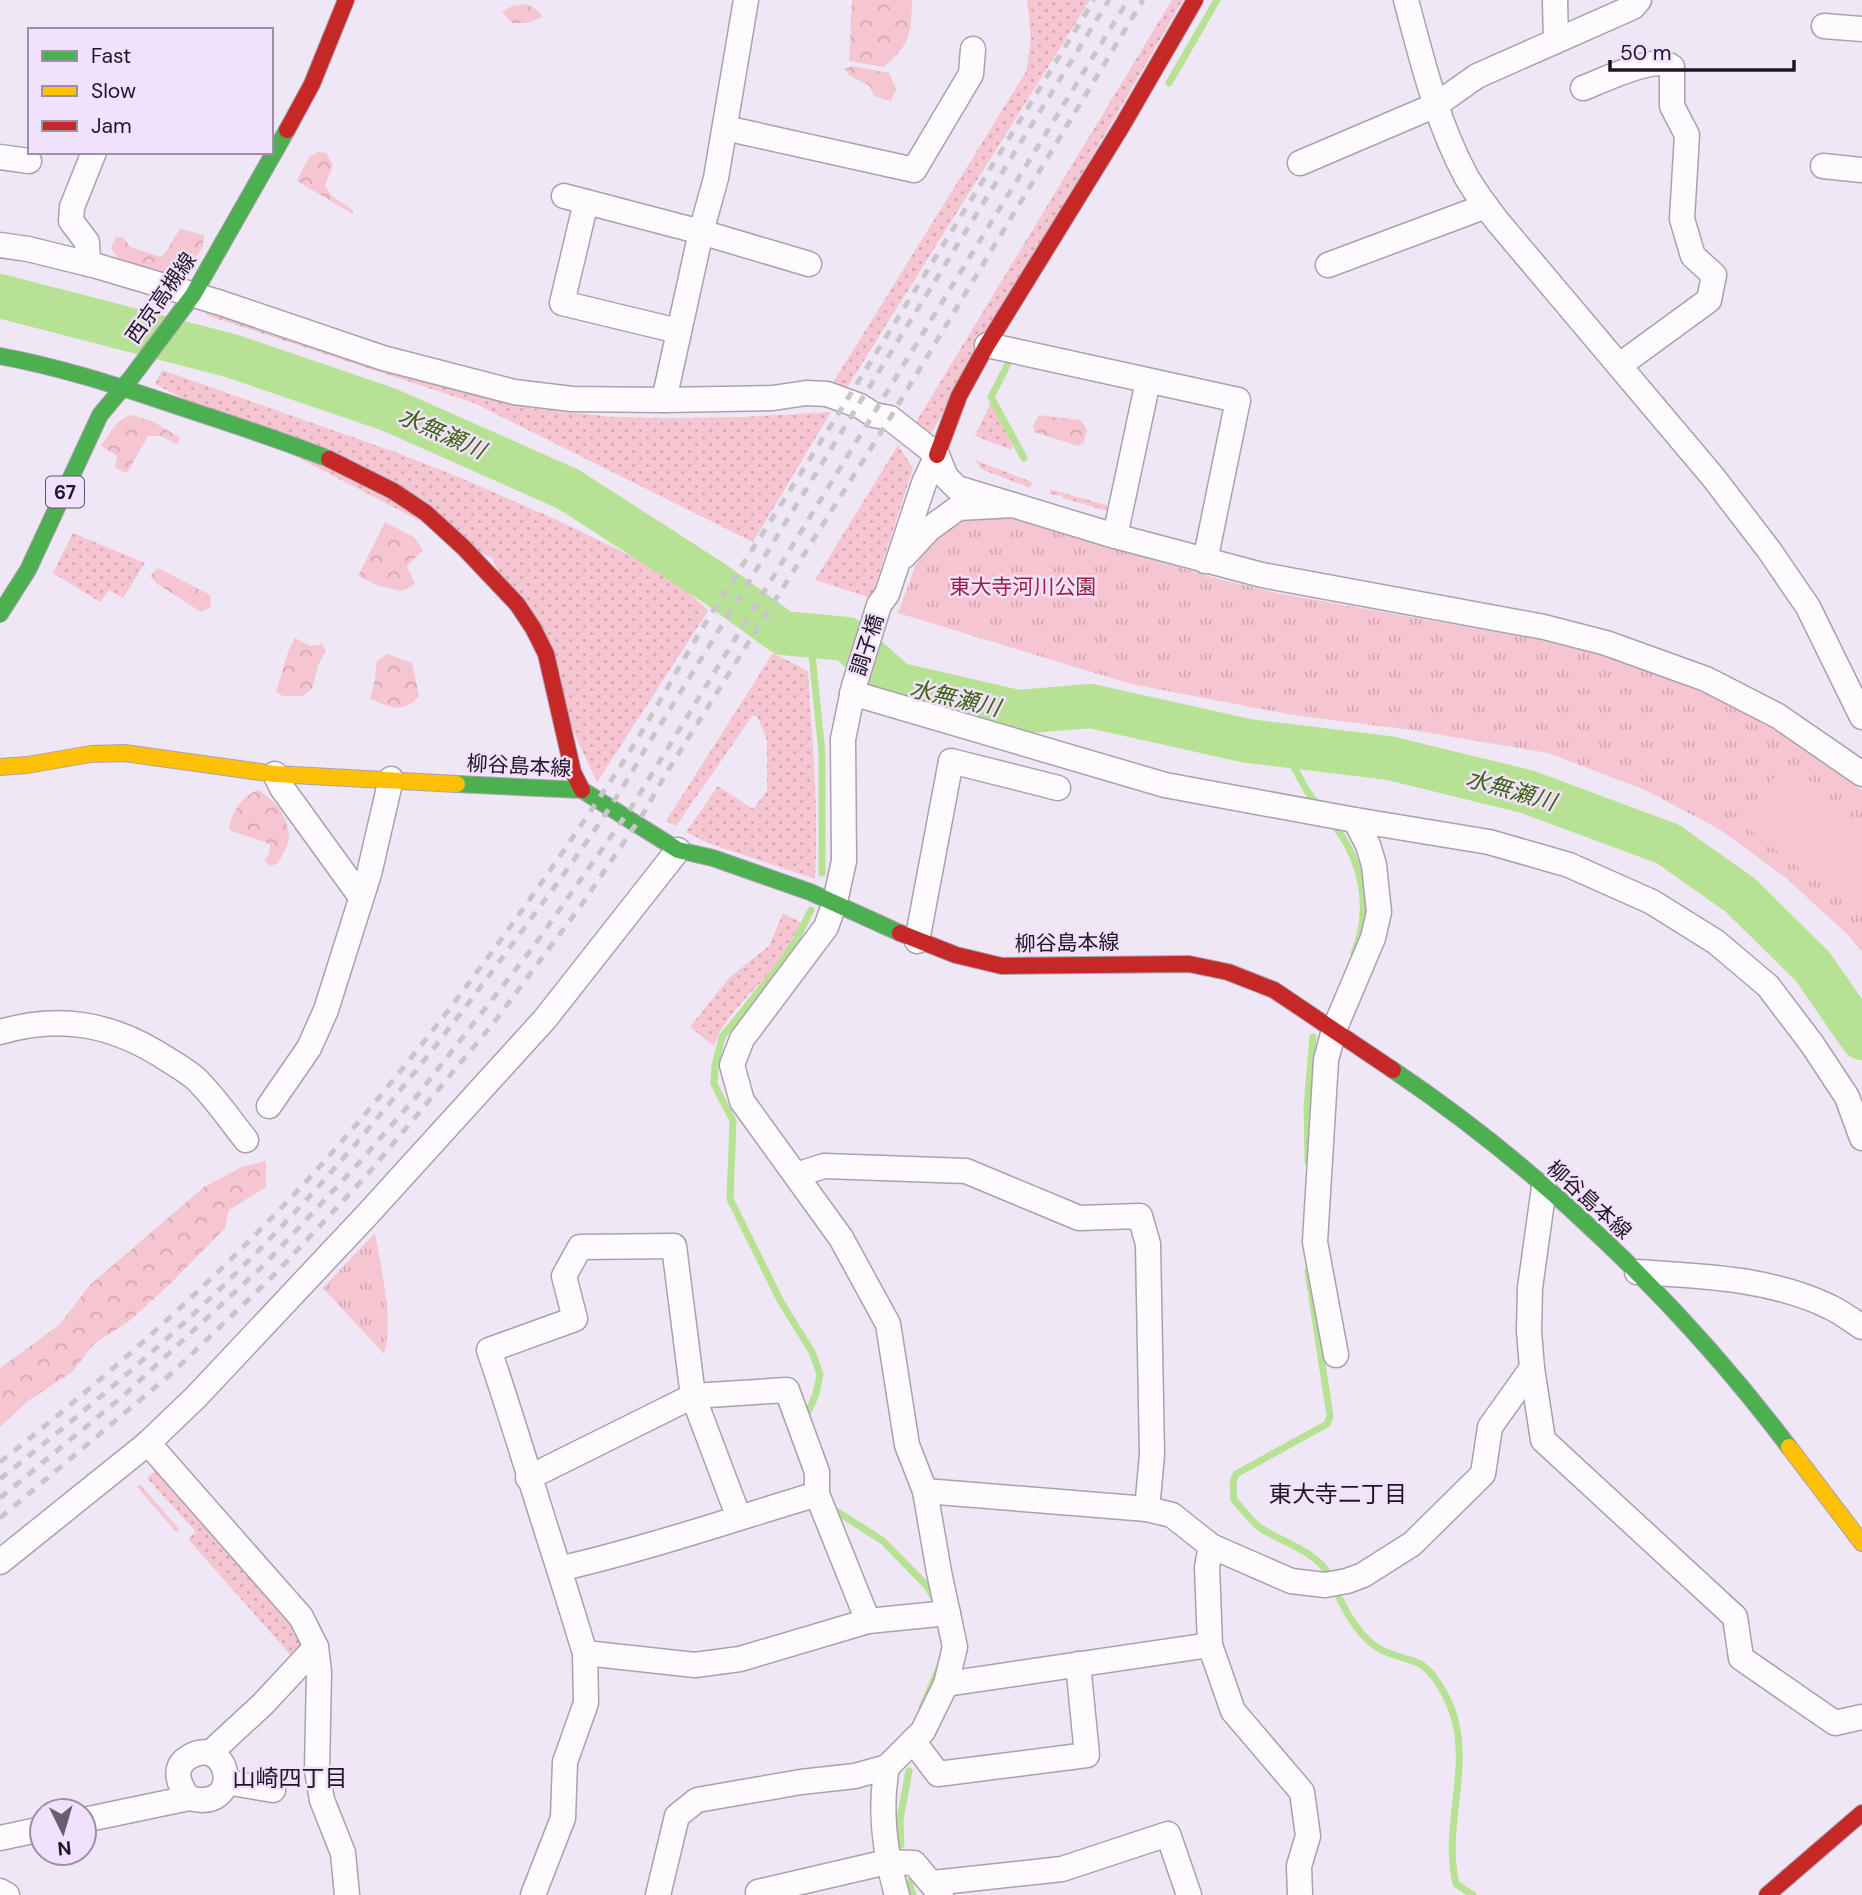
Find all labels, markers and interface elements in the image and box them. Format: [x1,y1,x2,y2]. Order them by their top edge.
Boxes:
legend [28,28,273,154]
scale bar [1610,28,1794,72]
text: 50 m [1620,39,1671,67]
text: Fast [91,42,131,70]
text: Slow [91,77,136,105]
text: Jam [91,112,132,140]
street label: 西京高槻線 [119,247,203,349]
water label: 水無瀬川 [394,401,493,467]
road number: 67 [46,477,84,508]
park label: 東大寺河川公園 [950,573,1097,601]
street label: 調子橋 [844,611,890,679]
water label: 水無瀬川 [907,673,1006,724]
street label: 柳谷島本線 [466,749,572,783]
water label: 水無瀬川 [1463,763,1562,818]
street label: 柳谷島本線 [1014,928,1120,958]
street label: 柳谷島本線 [1541,1154,1637,1246]
district label: 東大寺二丁目 [1269,1479,1407,1509]
district label: 山崎四丁目 [233,1763,348,1793]
north arrow [28,1797,98,1867]
text: N [56,1835,72,1861]

